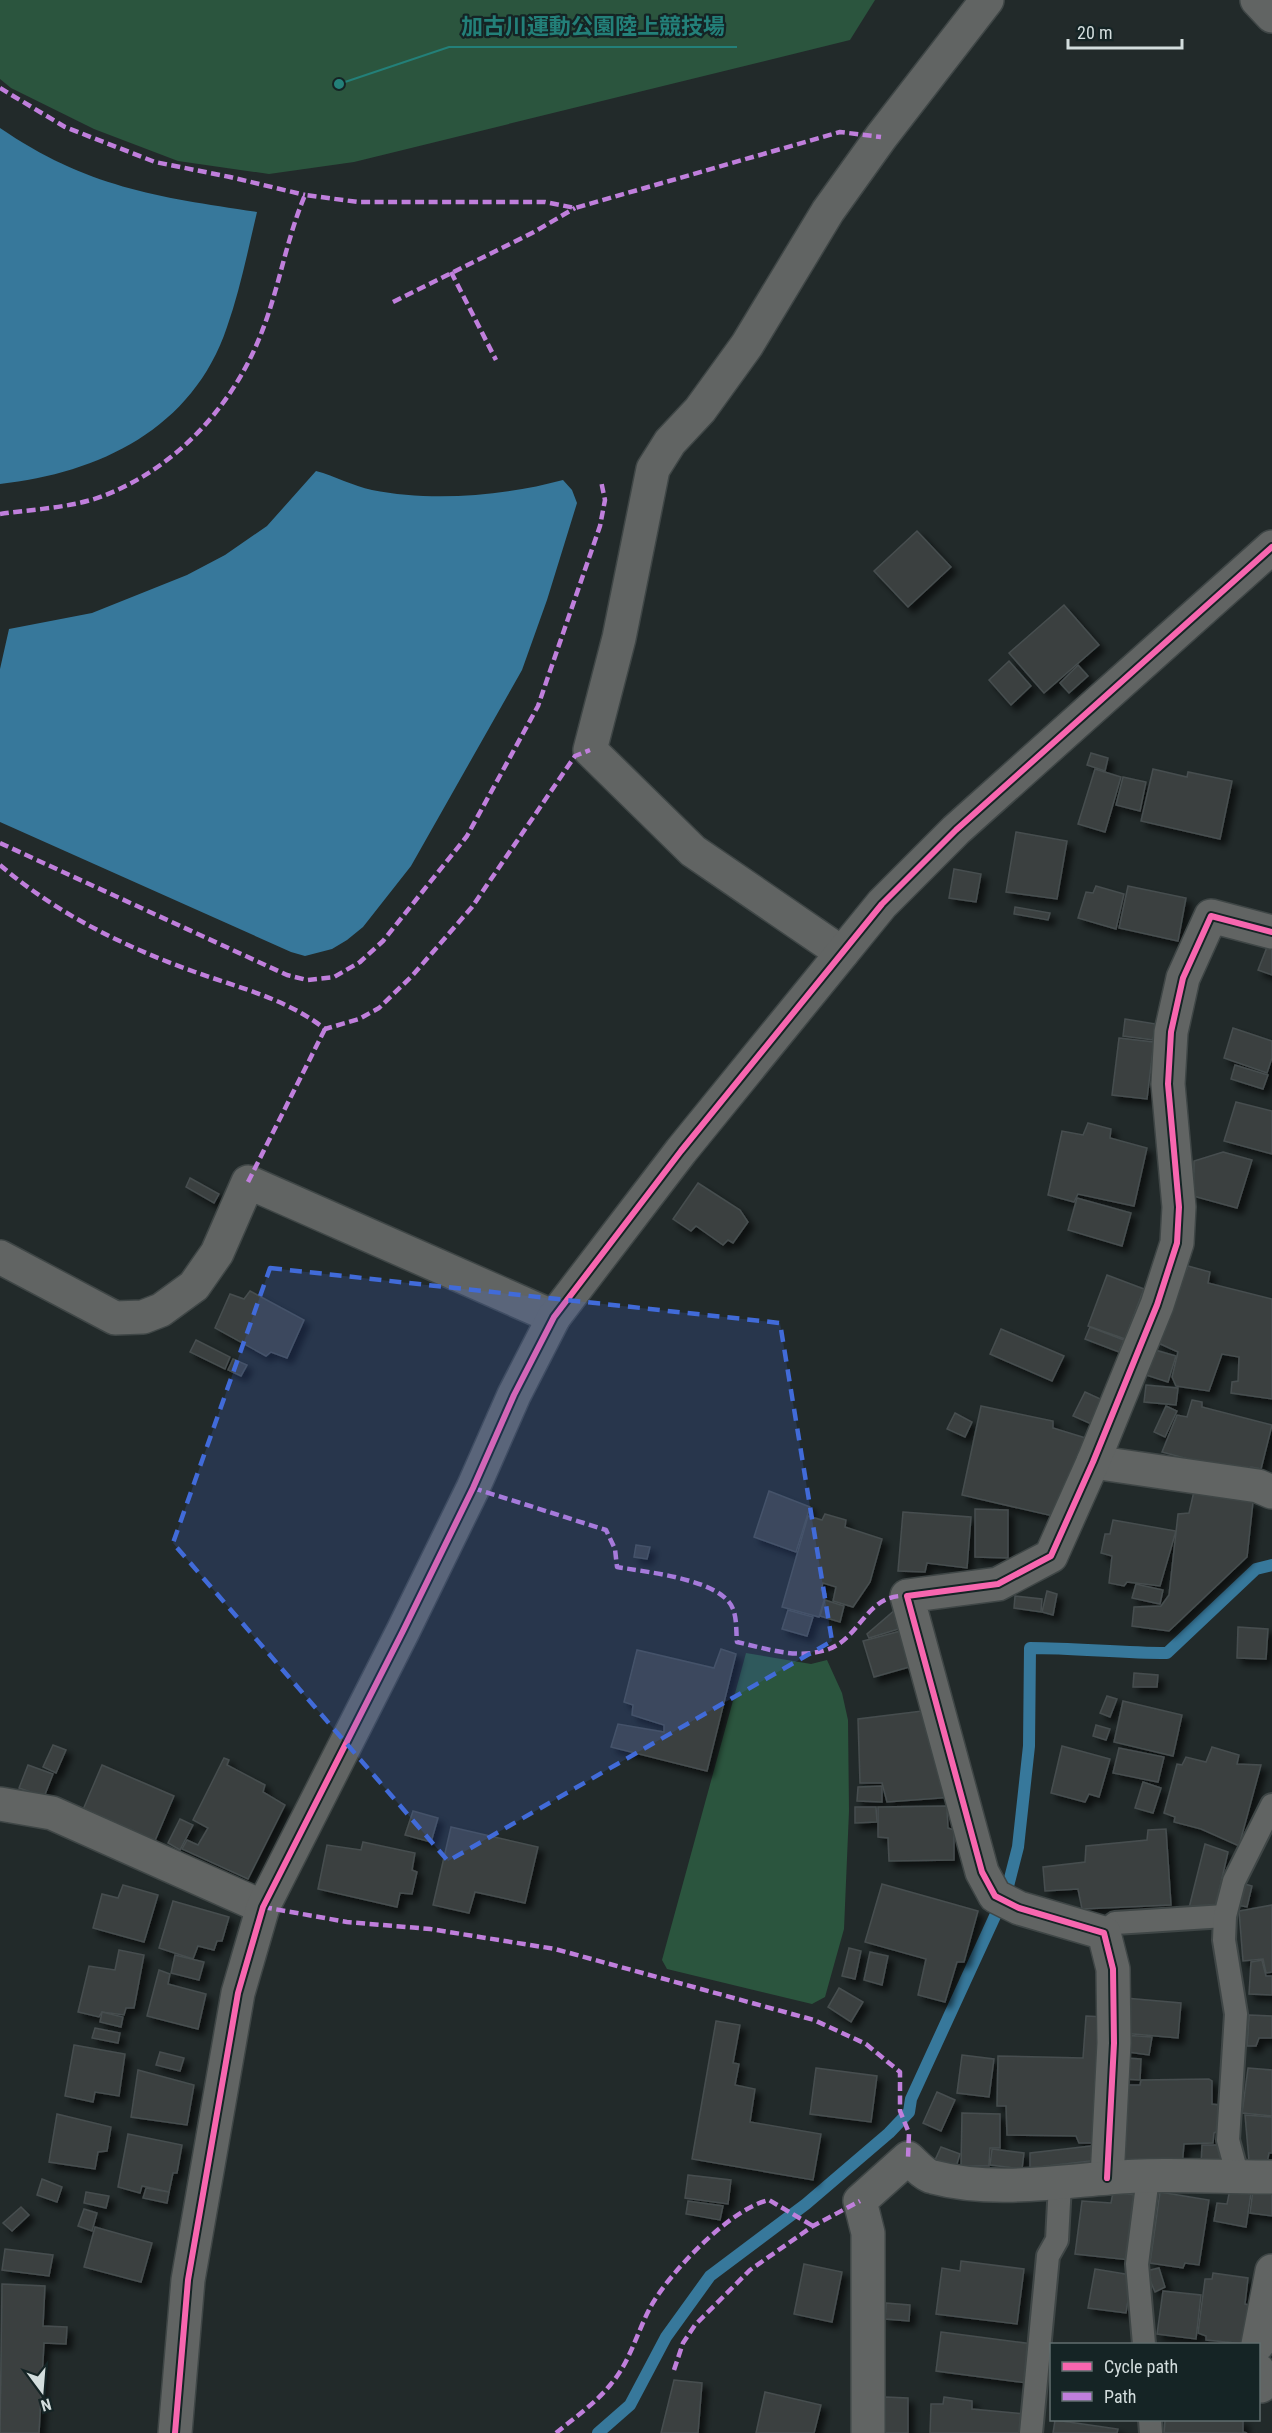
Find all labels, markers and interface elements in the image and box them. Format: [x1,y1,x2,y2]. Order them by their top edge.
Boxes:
callout: 加古川運動公園陸上競技場 [449,7,737,47]
scale bar [1068,12,1182,50]
text: 加古川運動公園陸上競技場 [461,14,725,39]
text: 20 m [1077,22,1112,43]
legend [1050,2343,1260,2421]
text: Cycle path [1104,2356,1178,2377]
north arrow [12,2361,72,2421]
text: Path [1104,2386,1137,2407]
text: N [39,2394,53,2415]

